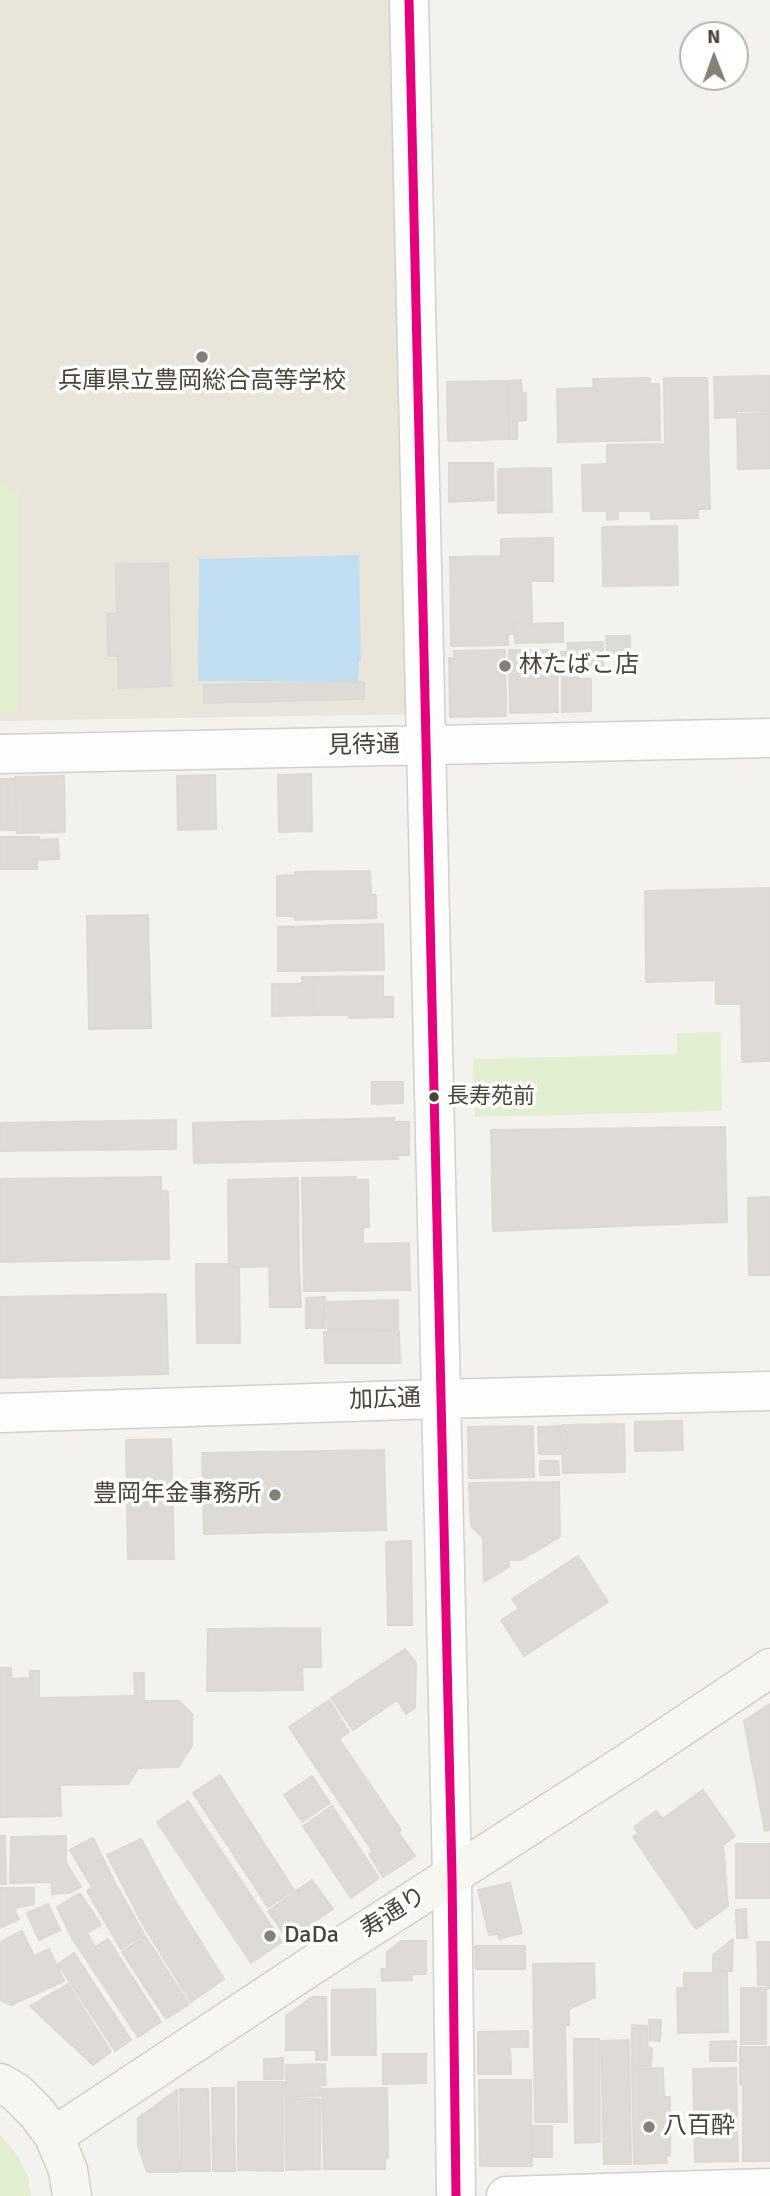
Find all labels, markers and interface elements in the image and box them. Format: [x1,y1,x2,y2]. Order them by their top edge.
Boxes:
north arrow [679,21,749,91]
text: N [707,25,720,49]
marker: 兵庫県立豊岡総合高等学校 [194,349,210,365]
place label: 兵庫県立豊岡総合高等学校 [58,368,346,396]
place label: 林たばこ店 [519,652,639,680]
marker: 林たばこ店 [497,658,513,674]
street label: 見待通 [328,731,400,761]
place label: 長寿苑前 [447,1084,535,1110]
marker: 長寿苑前 [427,1090,441,1104]
street label: 加広通 [349,1384,421,1416]
place label: 豊岡年金事務所 [93,1481,261,1509]
marker: 豊岡年金事務所 [267,1487,283,1503]
street label: 寿通り [356,1881,432,1945]
place label: DaDa [284,1922,339,1950]
marker: DaDa [262,1928,278,1944]
place label: 八百酔 [663,2113,735,2141]
marker: 八百酔 [641,2119,657,2135]

